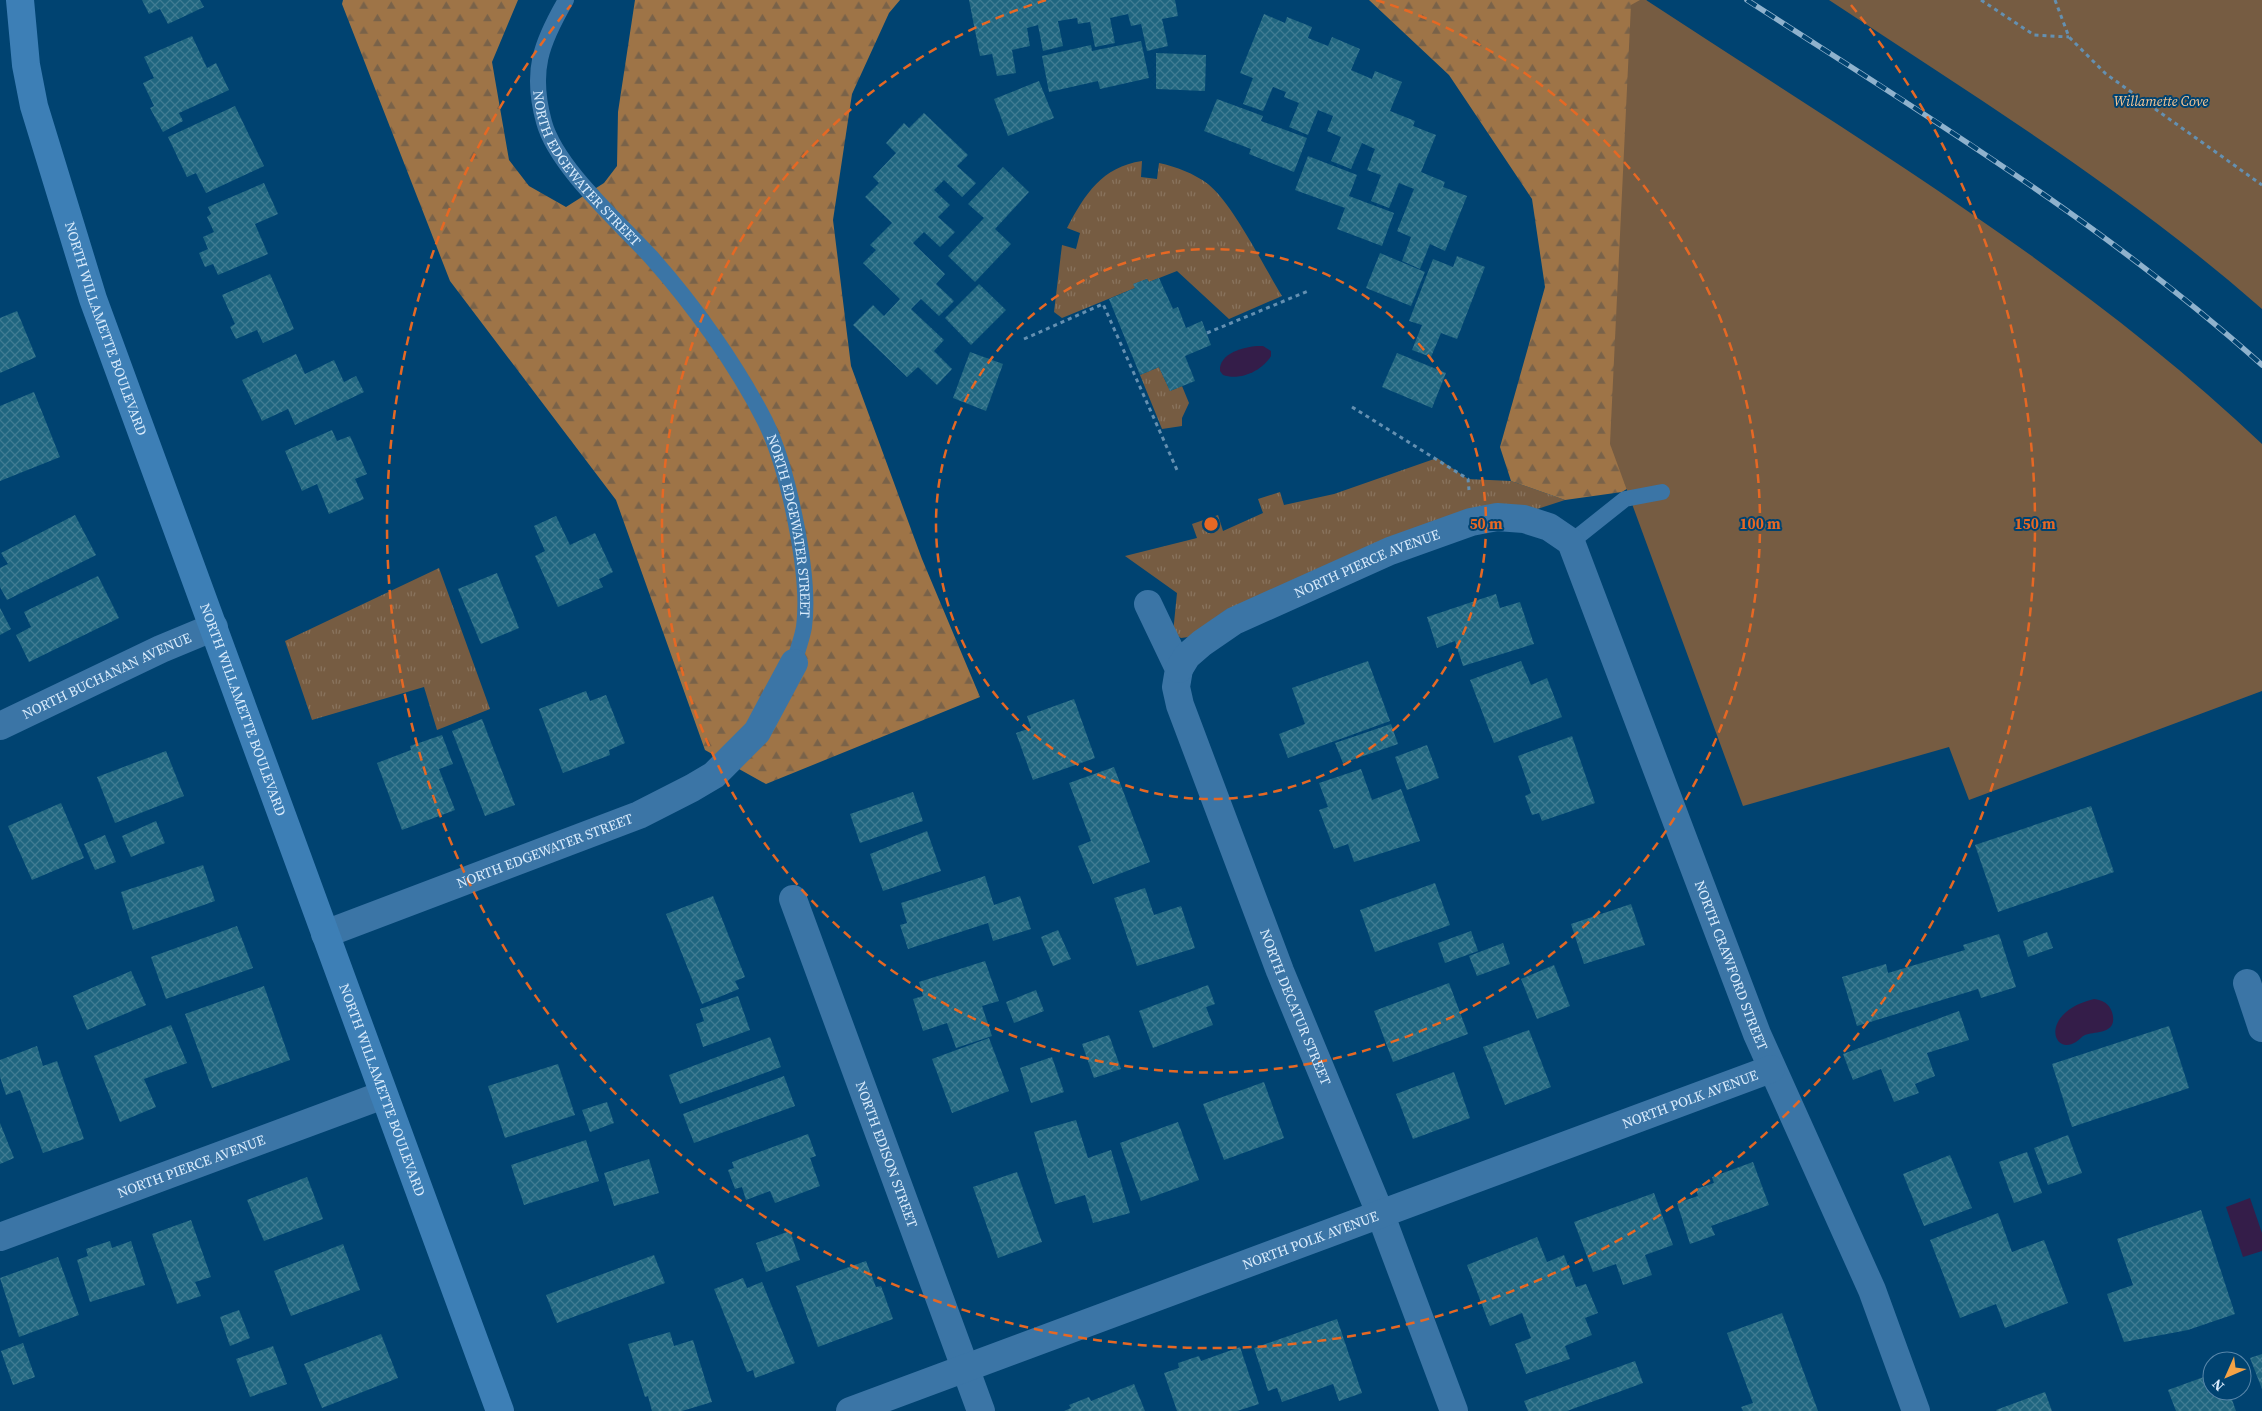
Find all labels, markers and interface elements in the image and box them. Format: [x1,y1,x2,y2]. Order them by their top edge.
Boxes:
street label: NORTH EDGEWATER STREET [528,89,646,251]
park label: Willamette Cove [2114,91,2209,111]
street label: NORTH WILLAMETTE BOULEVARD [60,219,152,438]
street label: NORTH EDGEWATER STREET [762,431,815,619]
text: 50 m [1469,513,1503,534]
text: 100 m [1739,513,1781,534]
text: 150 m [2014,513,2056,534]
centre of rings [1202,515,1220,533]
street label: NORTH PIERCE AVENUE [1291,524,1443,603]
street label: NORTH WILLAMETTE BOULEVARD [195,600,291,819]
street label: NORTH BUCHANAN AVENUE [19,628,194,724]
street label: NORTH EDGEWATER STREET [454,808,636,893]
street label: NORTH CRAWFORD STREET [1690,877,1773,1054]
street label: NORTH DECATUR STREET [1255,926,1336,1089]
street label: NORTH WILLAMETTE BOULEVARD [334,981,431,1199]
street label: NORTH POLK AVENUE [1619,1065,1761,1133]
street label: NORTH EDISON STREET [851,1078,923,1231]
street label: NORTH PIERCE AVENUE [115,1130,268,1203]
street label: NORTH POLK AVENUE [1240,1206,1381,1274]
north arrow [2202,1351,2252,1401]
text: N [2207,1375,2228,1396]

